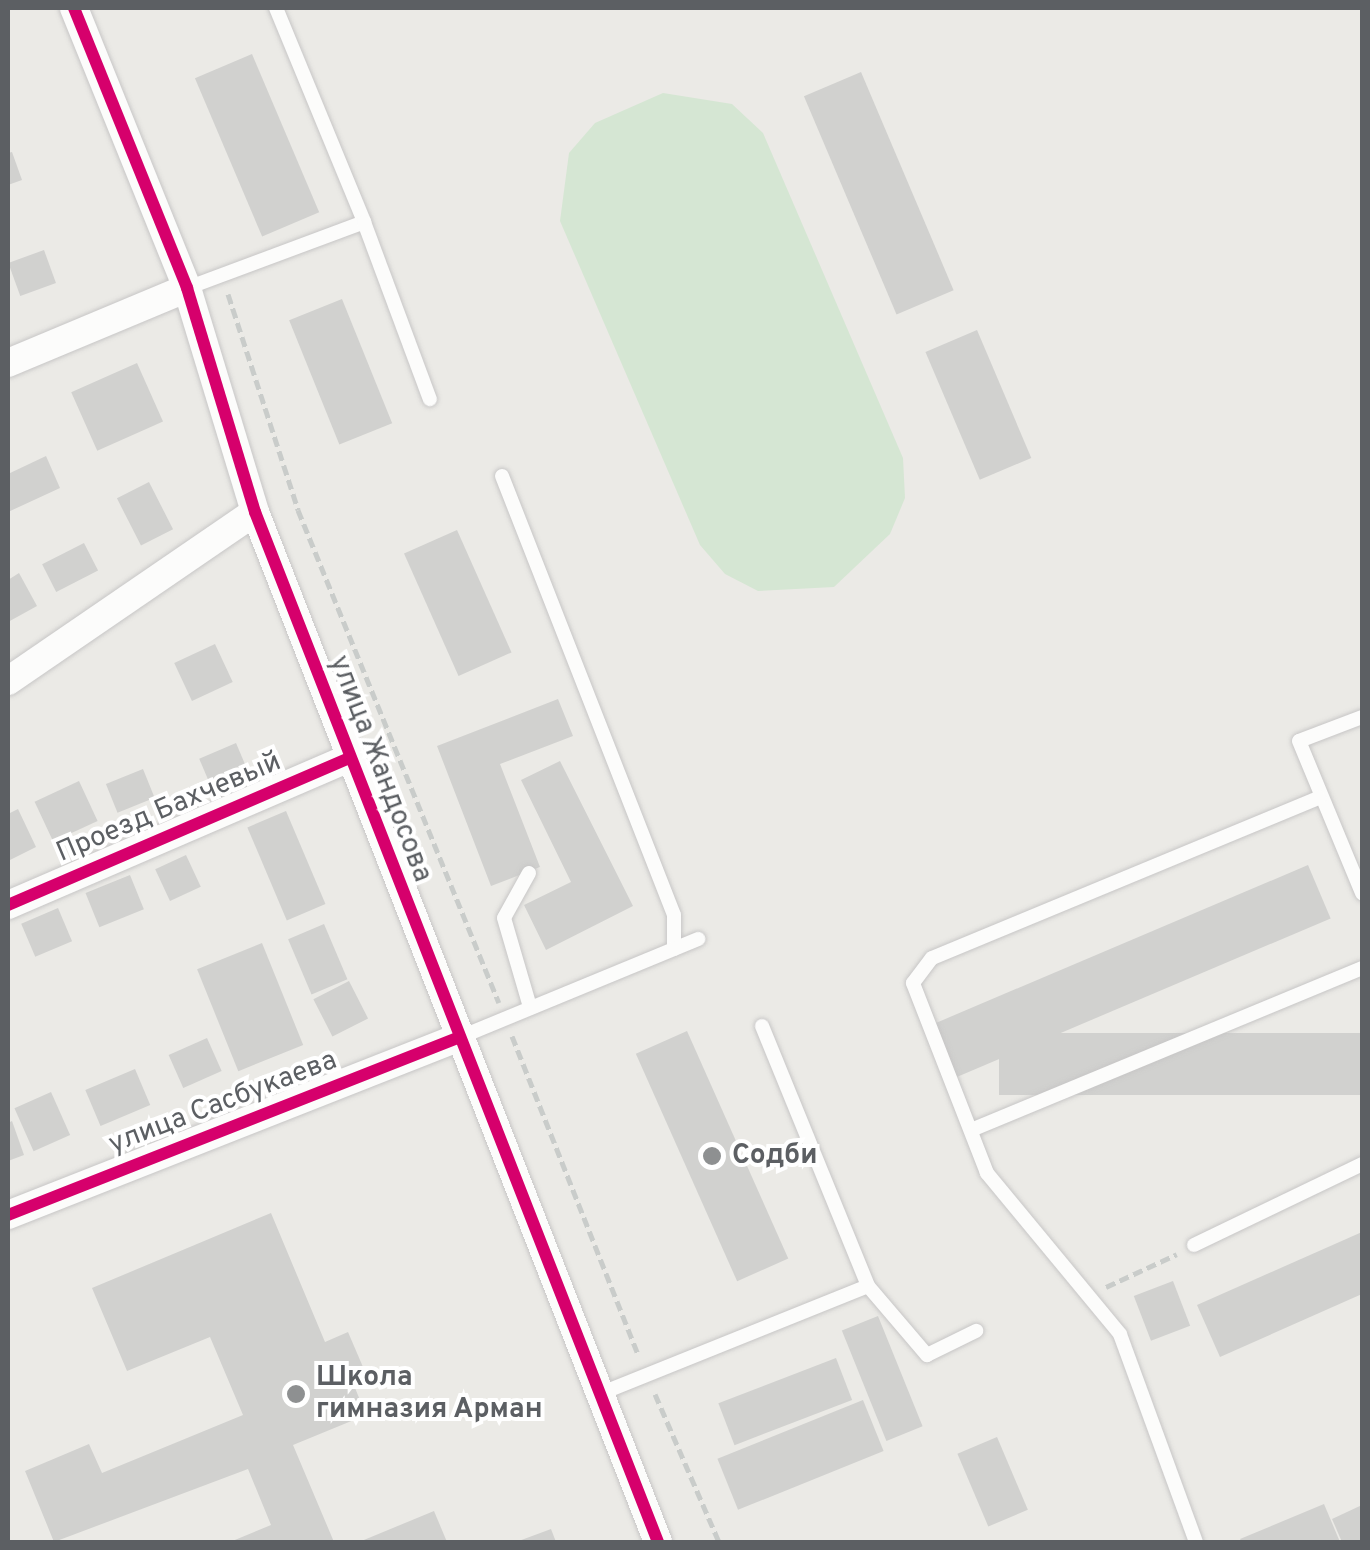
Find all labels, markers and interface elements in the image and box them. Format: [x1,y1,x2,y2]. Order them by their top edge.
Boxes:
street label: улица Жандосова [321,651,439,887]
street label: Проезд Бахчевый [52,746,286,870]
street label: улица Сасбукаева [104,1044,342,1162]
place label: Содби [732,1139,818,1173]
marker: Содби [701,1145,723,1167]
place label: Школа гимназия Арман [316,1361,544,1427]
marker: Школа гимназия Арман [285,1383,307,1405]

